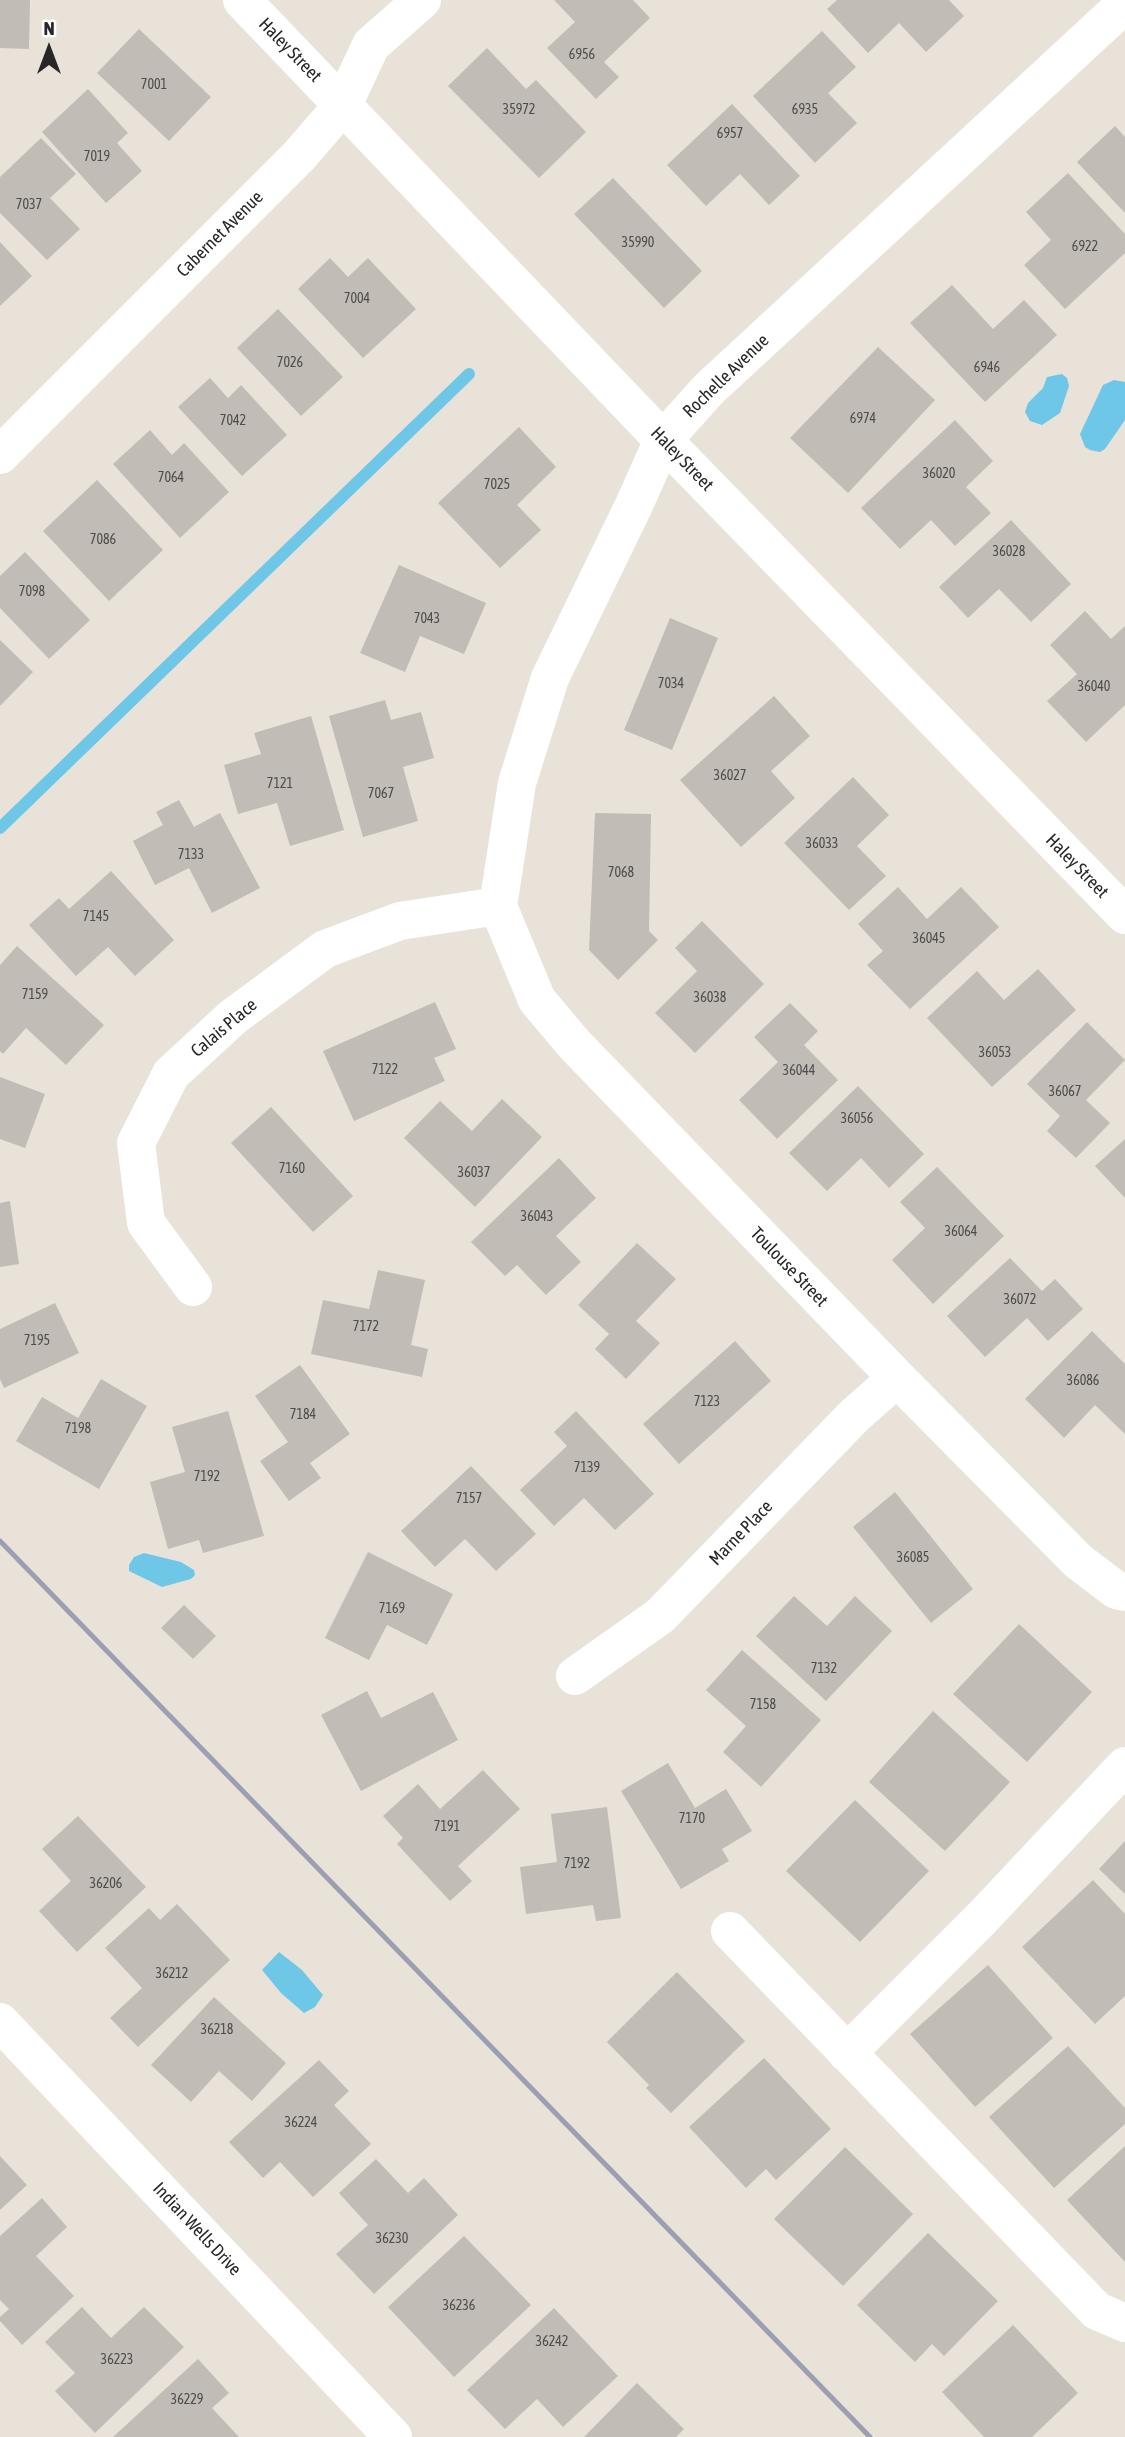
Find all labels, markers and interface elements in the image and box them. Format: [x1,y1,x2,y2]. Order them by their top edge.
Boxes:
street label: Haley Street [254,13,326,87]
north arrow [14,14,84,84]
text: N [43,17,55,39]
house number: 6956 [569,47,595,63]
house number: 7001 [141,77,167,93]
house number: 35972 [503,102,535,118]
house number: 6935 [792,102,818,118]
house number: 6957 [717,126,743,142]
house number: 7019 [84,149,110,165]
street label: Cabernet Avenue [172,186,268,282]
house number: 7037 [16,197,42,213]
house number: 35990 [622,235,654,251]
house number: 6922 [1072,239,1098,255]
house number: 7004 [344,291,370,307]
street label: Rochelle Avenue [679,330,773,422]
house number: 7026 [277,355,303,371]
house number: 6946 [974,360,1000,376]
house number: 6974 [850,411,876,427]
house number: 7042 [220,413,246,429]
street label: Haley Street [646,422,718,496]
house number: 36020 [923,466,955,482]
house number: 7064 [158,470,184,486]
house number: 7025 [484,477,510,493]
house number: 7086 [90,532,116,548]
house number: 36028 [993,544,1025,560]
house number: 7098 [19,584,45,600]
house number: 7043 [414,611,440,627]
house number: 7034 [658,676,684,692]
house number: 36040 [1078,679,1110,695]
house number: 36027 [714,768,746,784]
house number: 7121 [267,776,293,792]
house number: 7067 [368,786,394,802]
street label: Haley Street [1041,829,1113,903]
house number: 36033 [806,836,838,852]
house number: 7133 [178,847,204,863]
house number: 7068 [608,865,634,881]
house number: 7145 [83,909,109,925]
house number: 36045 [913,931,945,947]
house number: 7159 [22,987,48,1003]
house number: 36038 [694,990,726,1006]
street label: Calais Place [187,994,261,1062]
house number: 36053 [979,1045,1011,1061]
house number: 7122 [372,1062,398,1078]
house number: 36044 [783,1063,815,1079]
house number: 36067 [1049,1084,1081,1100]
house number: 36056 [841,1111,873,1127]
house number: 7160 [279,1161,305,1177]
house number: 36037 [458,1165,490,1181]
house number: 36043 [521,1209,553,1225]
street label: Toulouse Street [746,1223,832,1311]
house number: 36064 [945,1224,977,1240]
house number: 36072 [1004,1292,1036,1308]
house number: 7172 [353,1319,379,1335]
house number: 7195 [24,1333,50,1349]
house number: 36086 [1067,1373,1099,1389]
house number: 7123 [694,1394,720,1410]
house number: 7184 [290,1407,316,1423]
house number: 7198 [65,1421,91,1437]
house number: 7139 [574,1460,600,1476]
house number: 7192 [194,1469,220,1485]
house number: 7157 [456,1491,482,1507]
street label: Marne Place [705,1496,777,1570]
house number: 36085 [897,1550,929,1566]
house number: 7169 [379,1601,405,1617]
house number: 7132 [811,1661,837,1677]
house number: 7158 [750,1697,776,1713]
house number: 7170 [679,1811,705,1827]
house number: 7191 [434,1819,460,1835]
house number: 7192 [564,1856,590,1872]
house number: 36206 [90,1876,122,1892]
house number: 36212 [156,1966,188,1982]
house number: 36218 [201,2022,233,2038]
house number: 36224 [285,2115,317,2131]
street label: Indian Wells Drive [148,2178,246,2280]
house number: 36230 [376,2231,408,2247]
house number: 36236 [443,2298,475,2314]
house number: 36242 [536,2334,568,2350]
house number: 36223 [101,2352,133,2368]
house number: 36229 [171,2392,203,2408]

